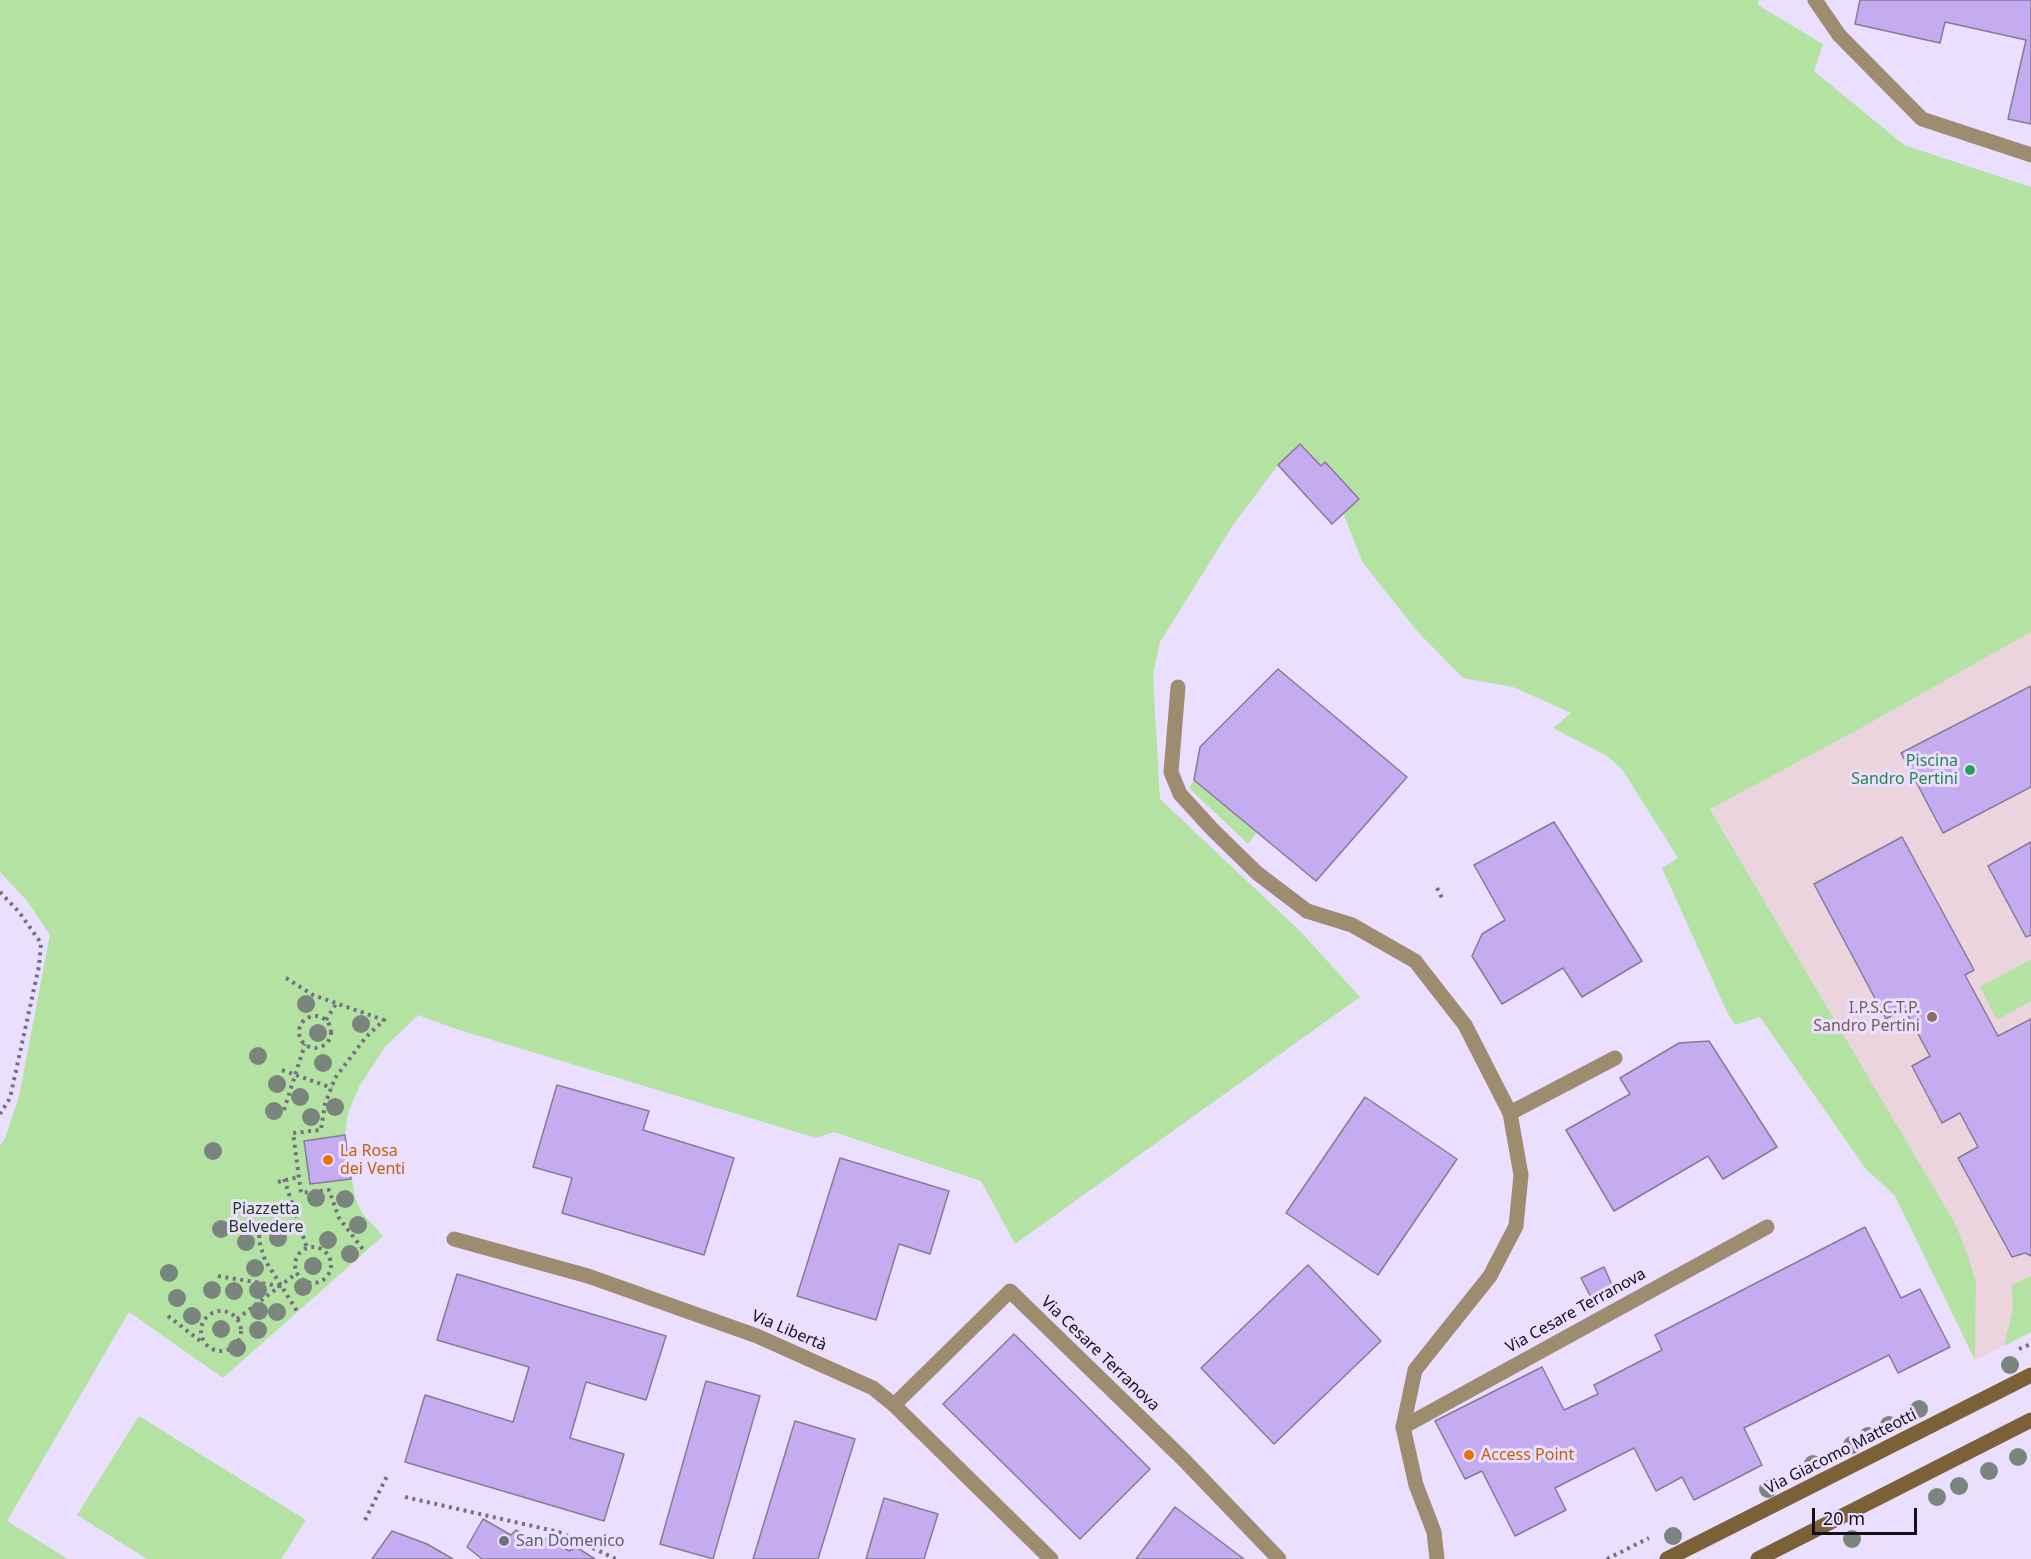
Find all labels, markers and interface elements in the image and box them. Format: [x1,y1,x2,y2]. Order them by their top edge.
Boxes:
place label: Piscina Sandro Pertini [1851,751,1958,789]
marker: Piscina Sandro Pertini [1963,763,1977,777]
place label: I.P.S.C.T.P. Sandro Pertini [1813,998,1920,1036]
marker: I.P.S.C.T.P. Sandro Pertini [1925,1010,1939,1024]
place label: La Rosa dei Venti [340,1141,405,1179]
marker: La Rosa dei Venti [321,1153,335,1167]
park label: Piazzetta Belvedere [229,1199,303,1237]
street label: Via Cesare Terranova [1503,1265,1649,1357]
street label: Via Cesare Terranova [1037,1293,1163,1415]
street label: Via Libertà [749,1307,829,1355]
street label: Via Giacomo Matteotti [1762,1405,1920,1499]
place label: Access Point [1481,1445,1574,1465]
marker: Access Point [1462,1448,1476,1462]
scale bar [1815,1496,1920,1534]
text: 20 m [1823,1506,1865,1530]
place label: San Domenico [516,1531,625,1551]
marker: San Domenico [497,1534,511,1548]

